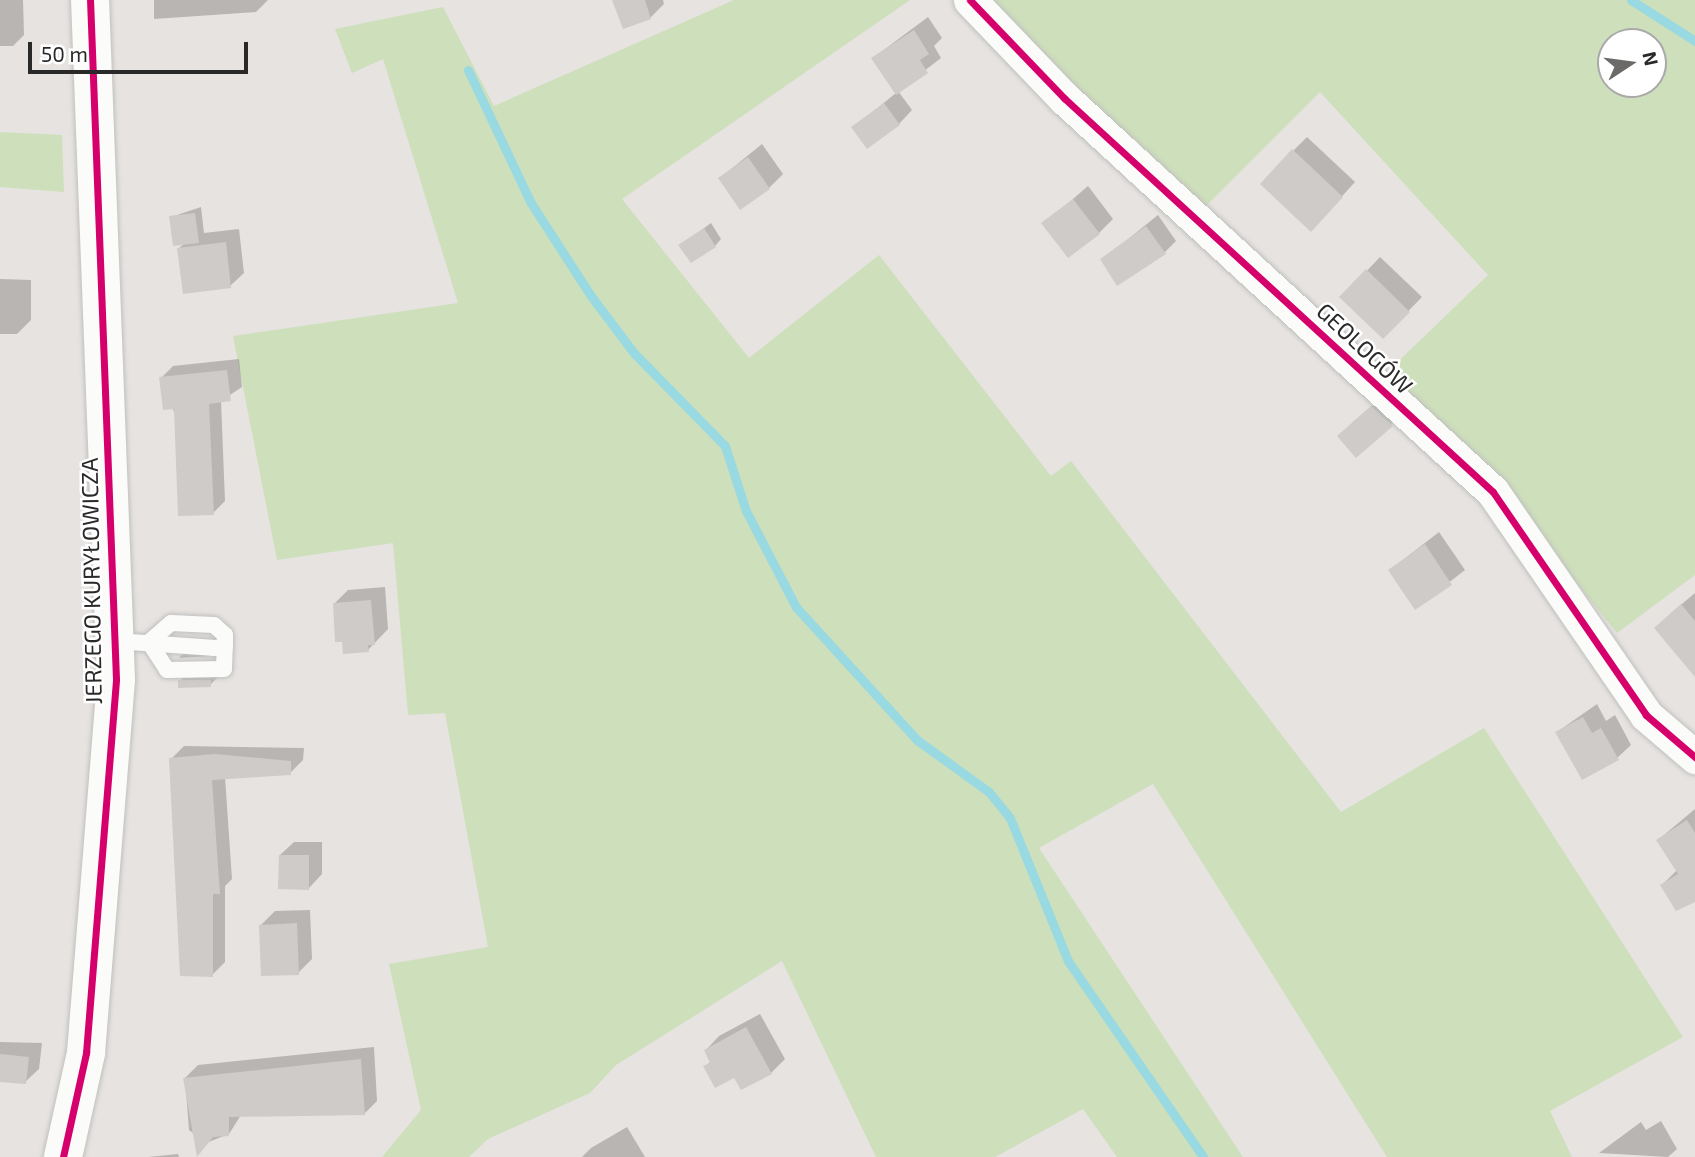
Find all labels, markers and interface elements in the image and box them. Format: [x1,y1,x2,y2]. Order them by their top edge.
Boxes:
scale bar [32,28,252,72]
north arrow [1597,28,1667,98]
text: 50 m [41,41,88,66]
text: N [1638,49,1664,68]
street label: GEOLOGÓW [1311,297,1419,399]
street label: JERZEGO KURYŁOWICZA [75,457,107,705]

